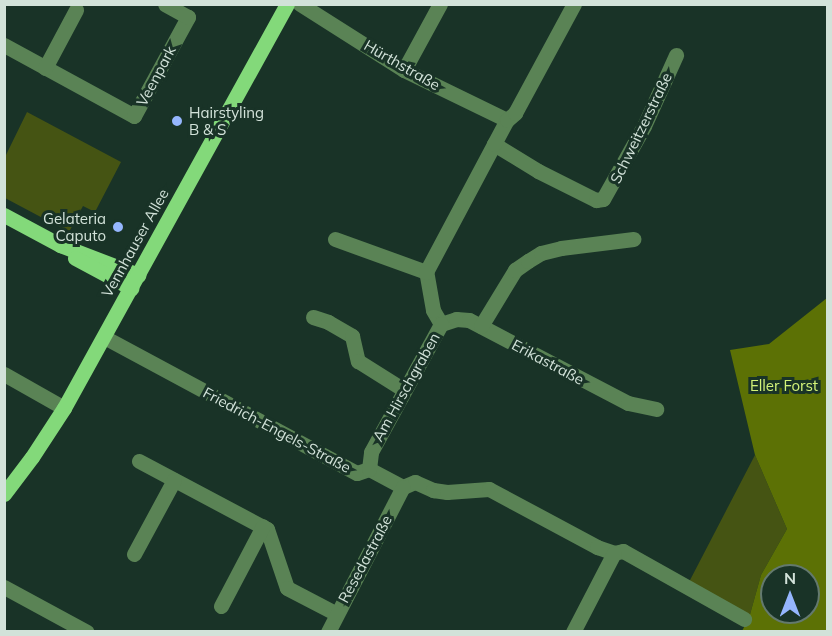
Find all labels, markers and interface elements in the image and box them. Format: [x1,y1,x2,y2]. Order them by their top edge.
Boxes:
street label: Hürthstraße [361,36,443,94]
street label: Veenpark [133,43,179,109]
street label: Schweitzerstraße [606,70,676,186]
place label: Hairstyling B & S [189,103,264,138]
marker: Hairstyling B & S [170,114,184,128]
street label: Vennhauser Allee [98,186,172,300]
place label: Gelateria Caputo [43,209,106,244]
marker: Gelateria Caputo [111,220,125,234]
street label: Am Hirschgraben [369,329,443,445]
street label: Erikastraße [509,335,587,389]
park label: Eller Forst [750,377,818,395]
street label: Friedrich-Engels-Straße [200,383,354,477]
street label: Resedastraße [334,512,396,606]
north arrow [760,564,820,624]
text: N [784,568,796,588]

